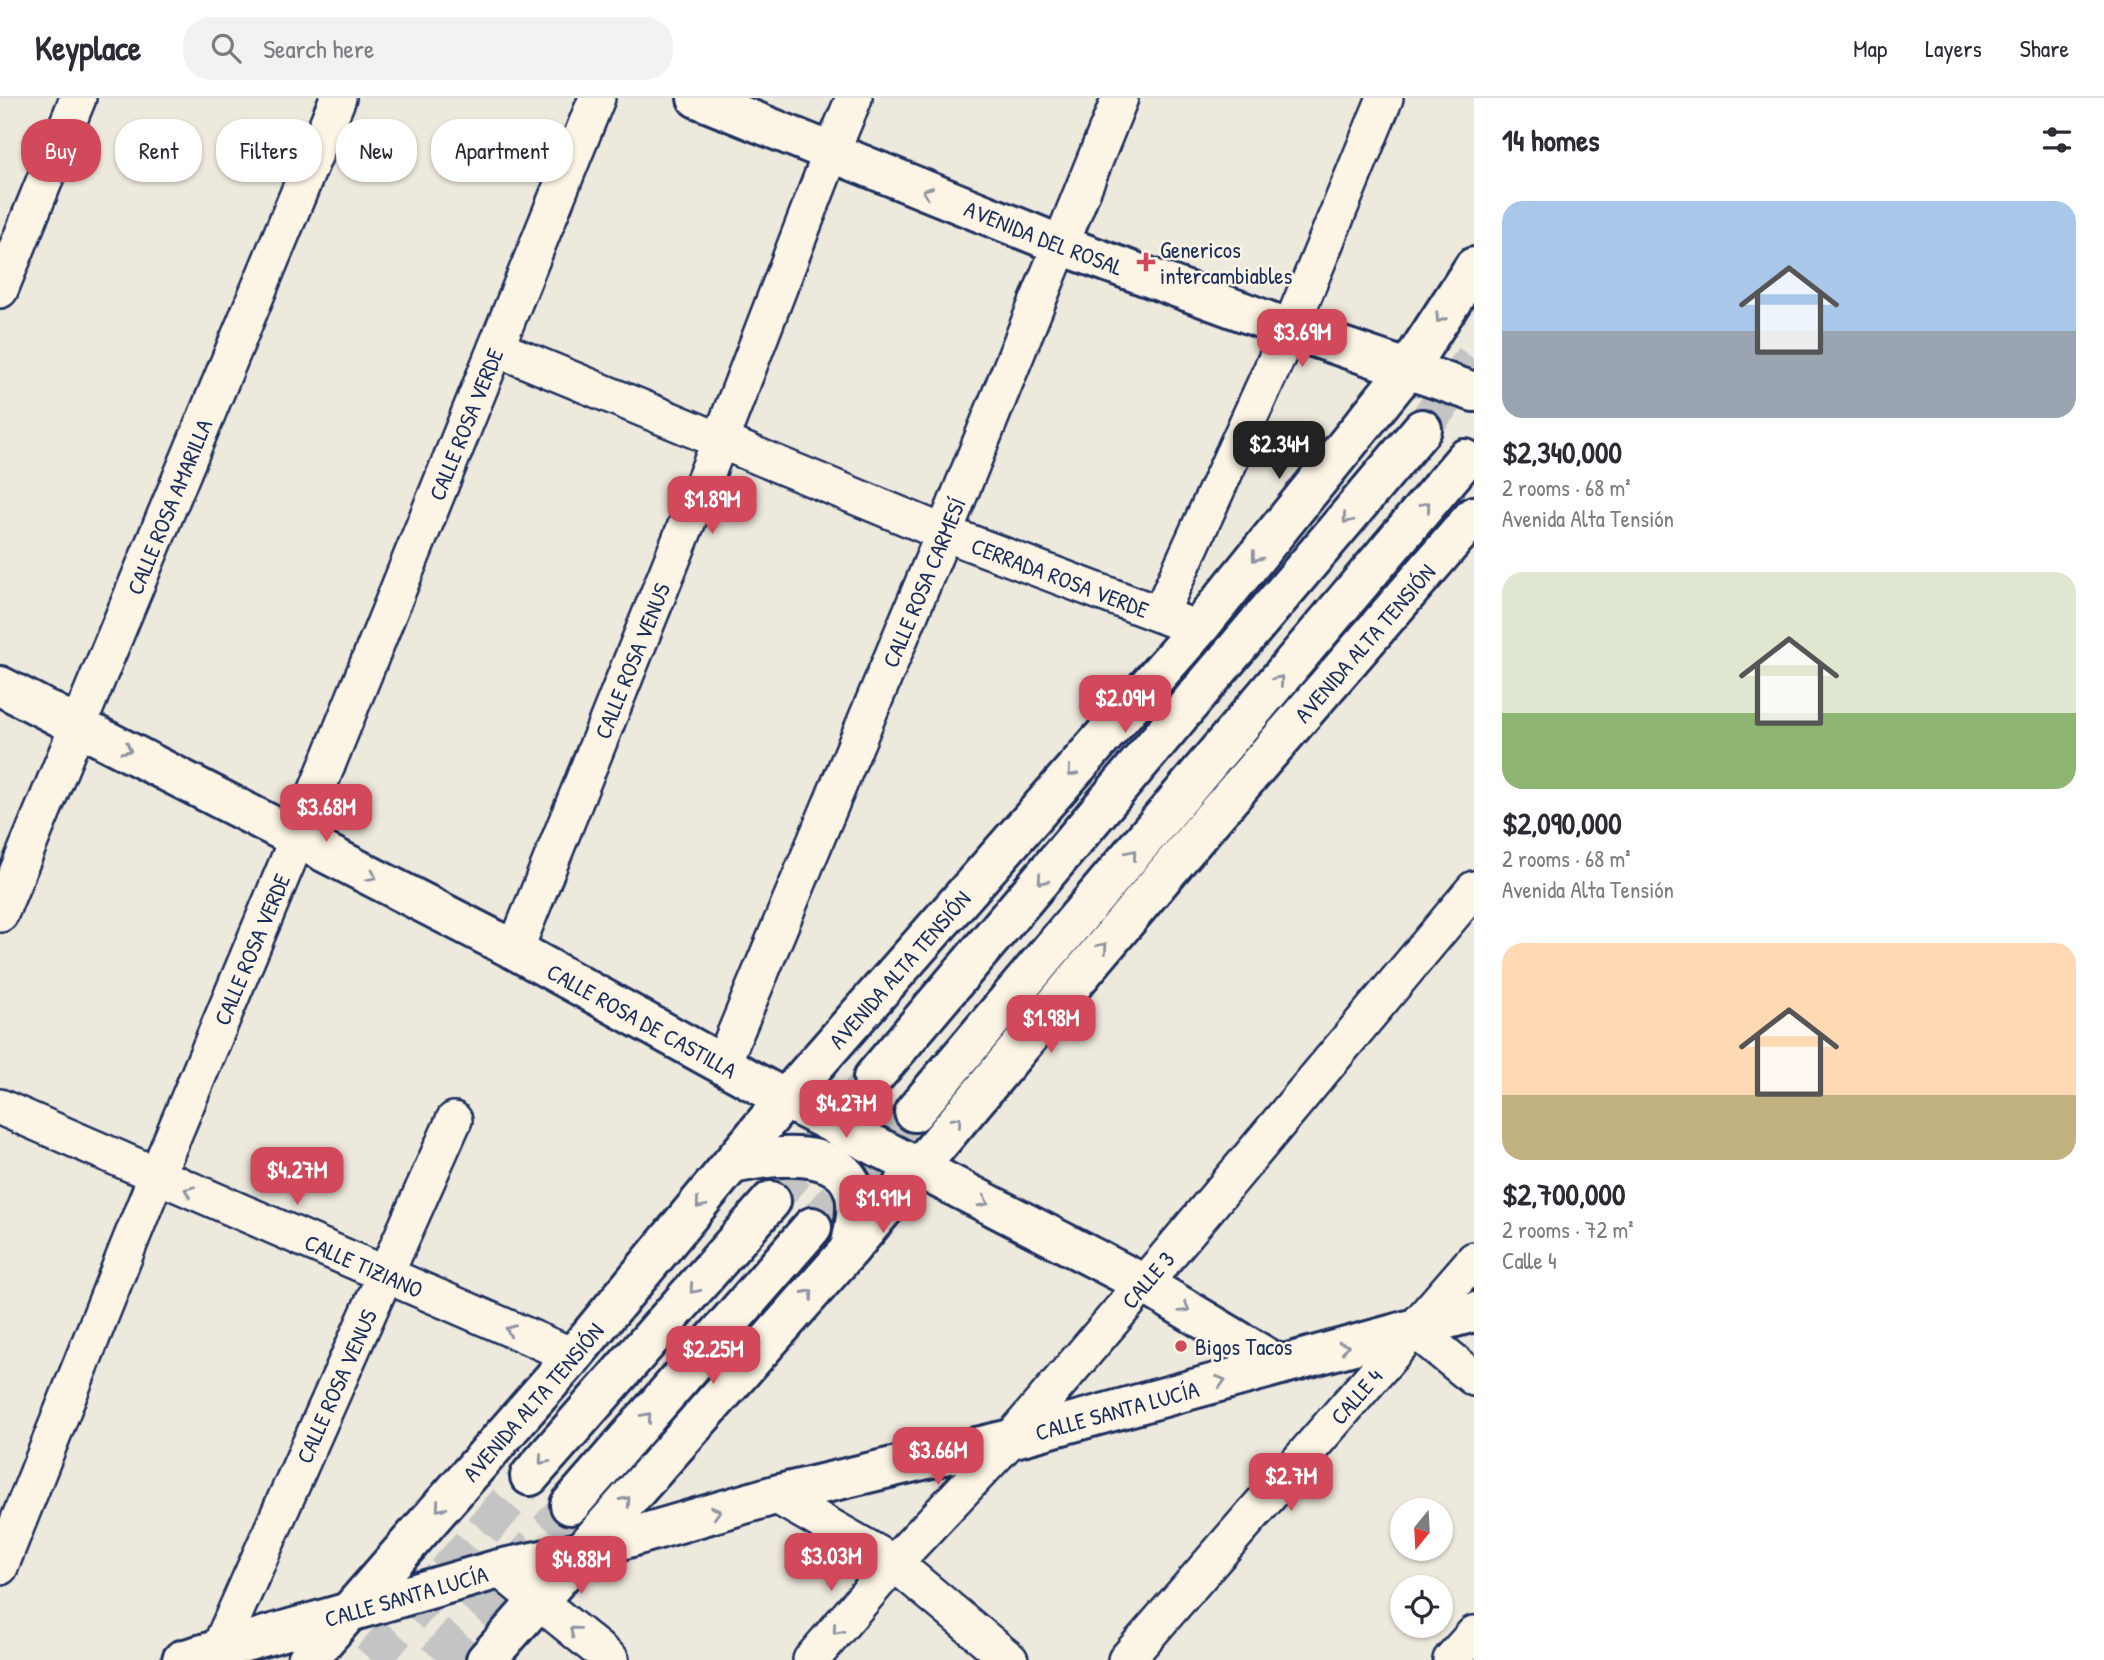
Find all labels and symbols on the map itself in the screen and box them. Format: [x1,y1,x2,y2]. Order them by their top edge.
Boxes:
one-way arrow [922,186,934,200]
street label: AVENIDA DEL ROSAL [960,192,1128,282]
place label: Genericos intercambiables [1160,234,1292,291]
marker: Genericos intercambiables [1138,254,1154,270]
pin: $3.69M [1245,310,1359,369]
one-way arrow [1436,311,1449,324]
street label: CALLE ROSA VERDE [420,343,510,505]
street label: CALLE ROSA AMARILLA [119,414,219,599]
pin: $2.34M [1222,422,1336,481]
pin: $1.89M [655,476,769,536]
street label: CALLE ROSA CARMESÍ [874,493,972,672]
one-way arrow [1418,502,1430,515]
one-way arrow [1342,511,1355,523]
street label: CERRADA ROSA VERDE [967,529,1153,625]
one-way arrow [1252,549,1265,561]
street label: AVENIDA ALTA TENSIÓN [1287,557,1442,729]
street label: CALLE ROSA VENUS [586,578,677,743]
one-way arrow [1271,675,1283,688]
pin: $2.09M [1068,676,1182,735]
one-way arrow [120,741,132,755]
one-way arrow [1068,764,1080,777]
pin: $3.68M [269,784,383,844]
one-way arrow [1124,849,1136,862]
one-way arrow [365,868,378,881]
street label: CALLE ROSA VERDE [206,869,297,1030]
one-way arrow [1037,872,1050,884]
street label: AVENIDA ALTA TENSIÓN [821,883,977,1055]
one-way arrow [1095,942,1107,955]
street label: CALLE ROSA DE CASTILLA [542,955,743,1085]
pin: $1.98M [994,996,1108,1055]
pin: $4.27M [789,1080,903,1140]
one-way arrow [949,1116,961,1129]
pin: $4.27M [240,1148,354,1207]
pin: $1.91M [826,1176,940,1235]
one-way arrow [184,1185,196,1199]
one-way arrow [977,1194,989,1208]
one-way arrow [695,1196,708,1208]
street label: CALLE TIZIANO [300,1226,428,1305]
street label: CALLE 3 [1114,1244,1181,1315]
one-way arrow [690,1281,702,1294]
one-way arrow [801,1290,813,1303]
one-way arrow [1177,1300,1190,1313]
street label: CALLE ROSA VENUS [288,1304,384,1468]
street label: AVENIDA ALTA TENSIÓN [455,1316,610,1488]
one-way arrow [505,1324,517,1338]
pin: $2.25M [656,1326,770,1386]
place label: Bigos Tacos [1195,1331,1292,1362]
marker: Bigos Tacos [1173,1338,1189,1354]
one-way arrow [1338,1341,1350,1355]
street label: CALLE 4 [1323,1361,1389,1431]
street label: CALLE SANTA LUCÍA [1032,1373,1202,1447]
one-way arrow [1215,1375,1227,1389]
one-way arrow [639,1412,651,1425]
pin: $3.66M [881,1428,995,1487]
one-way arrow [539,1452,552,1465]
pin: $2.7M [1242,1454,1340,1513]
one-way arrow [617,1496,630,1509]
north arrow [1390,1498,1452,1561]
one-way arrow [436,1499,448,1512]
one-way arrow [710,1506,722,1520]
pin: $3.03M [774,1534,888,1593]
pin: $4.88M [524,1536,638,1596]
street label: CALLE SANTA LUCÍA [321,1558,491,1634]
one-way arrow [833,1622,845,1635]
one-way arrow [570,1626,582,1639]

